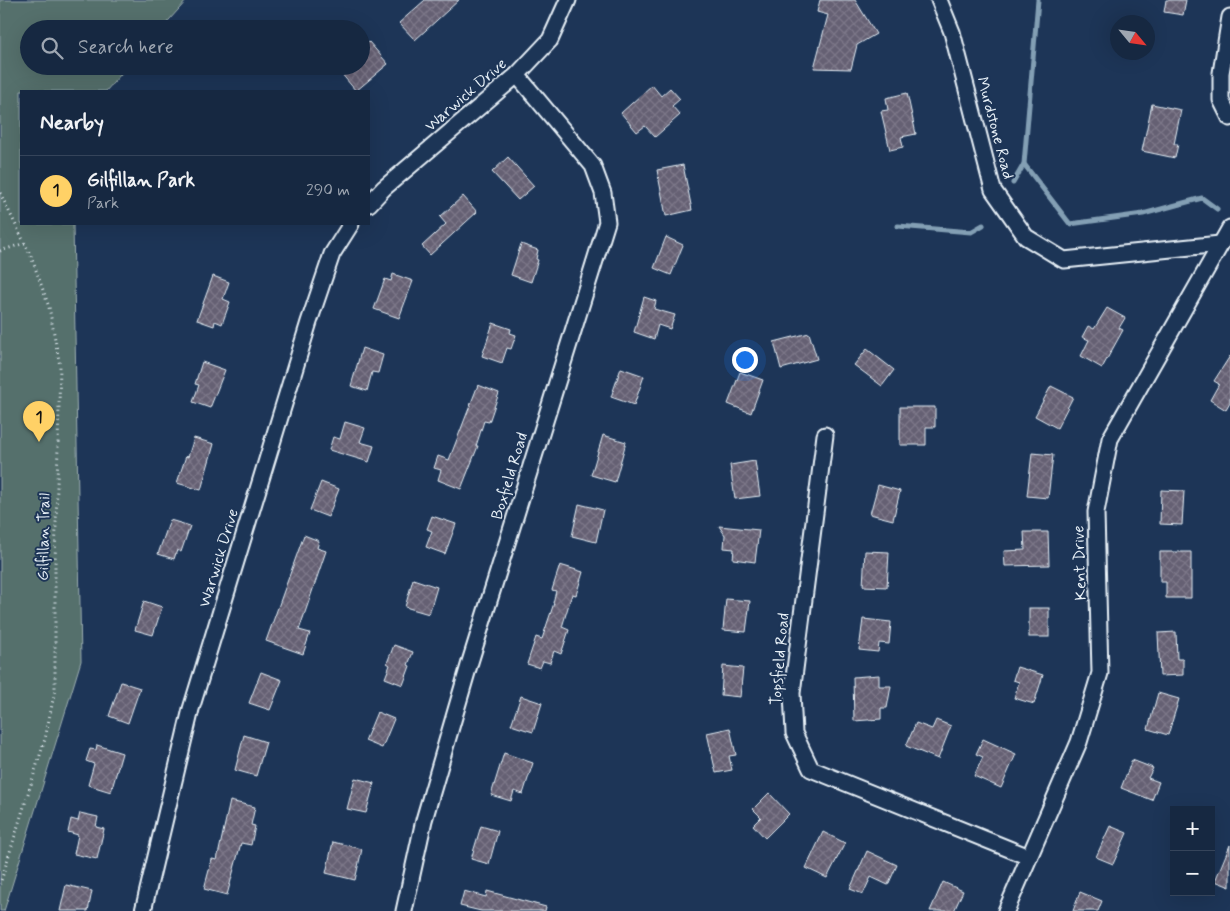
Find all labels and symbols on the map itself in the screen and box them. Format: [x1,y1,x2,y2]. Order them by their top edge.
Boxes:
north arrow [1110,15,1155,60]
street label: Warwick Drive [421,54,511,136]
street label: Murdstone Road [971,75,1019,181]
your location [732,347,758,373]
pin: 1 [23,401,55,442]
street label: Boxfield Road [487,430,533,522]
street label: Gilfillan Trail [33,493,55,581]
street label: Warwick Drive [194,506,244,610]
street label: Kent Drive [1068,525,1092,601]
street label: Topsfield Road [765,612,795,706]

